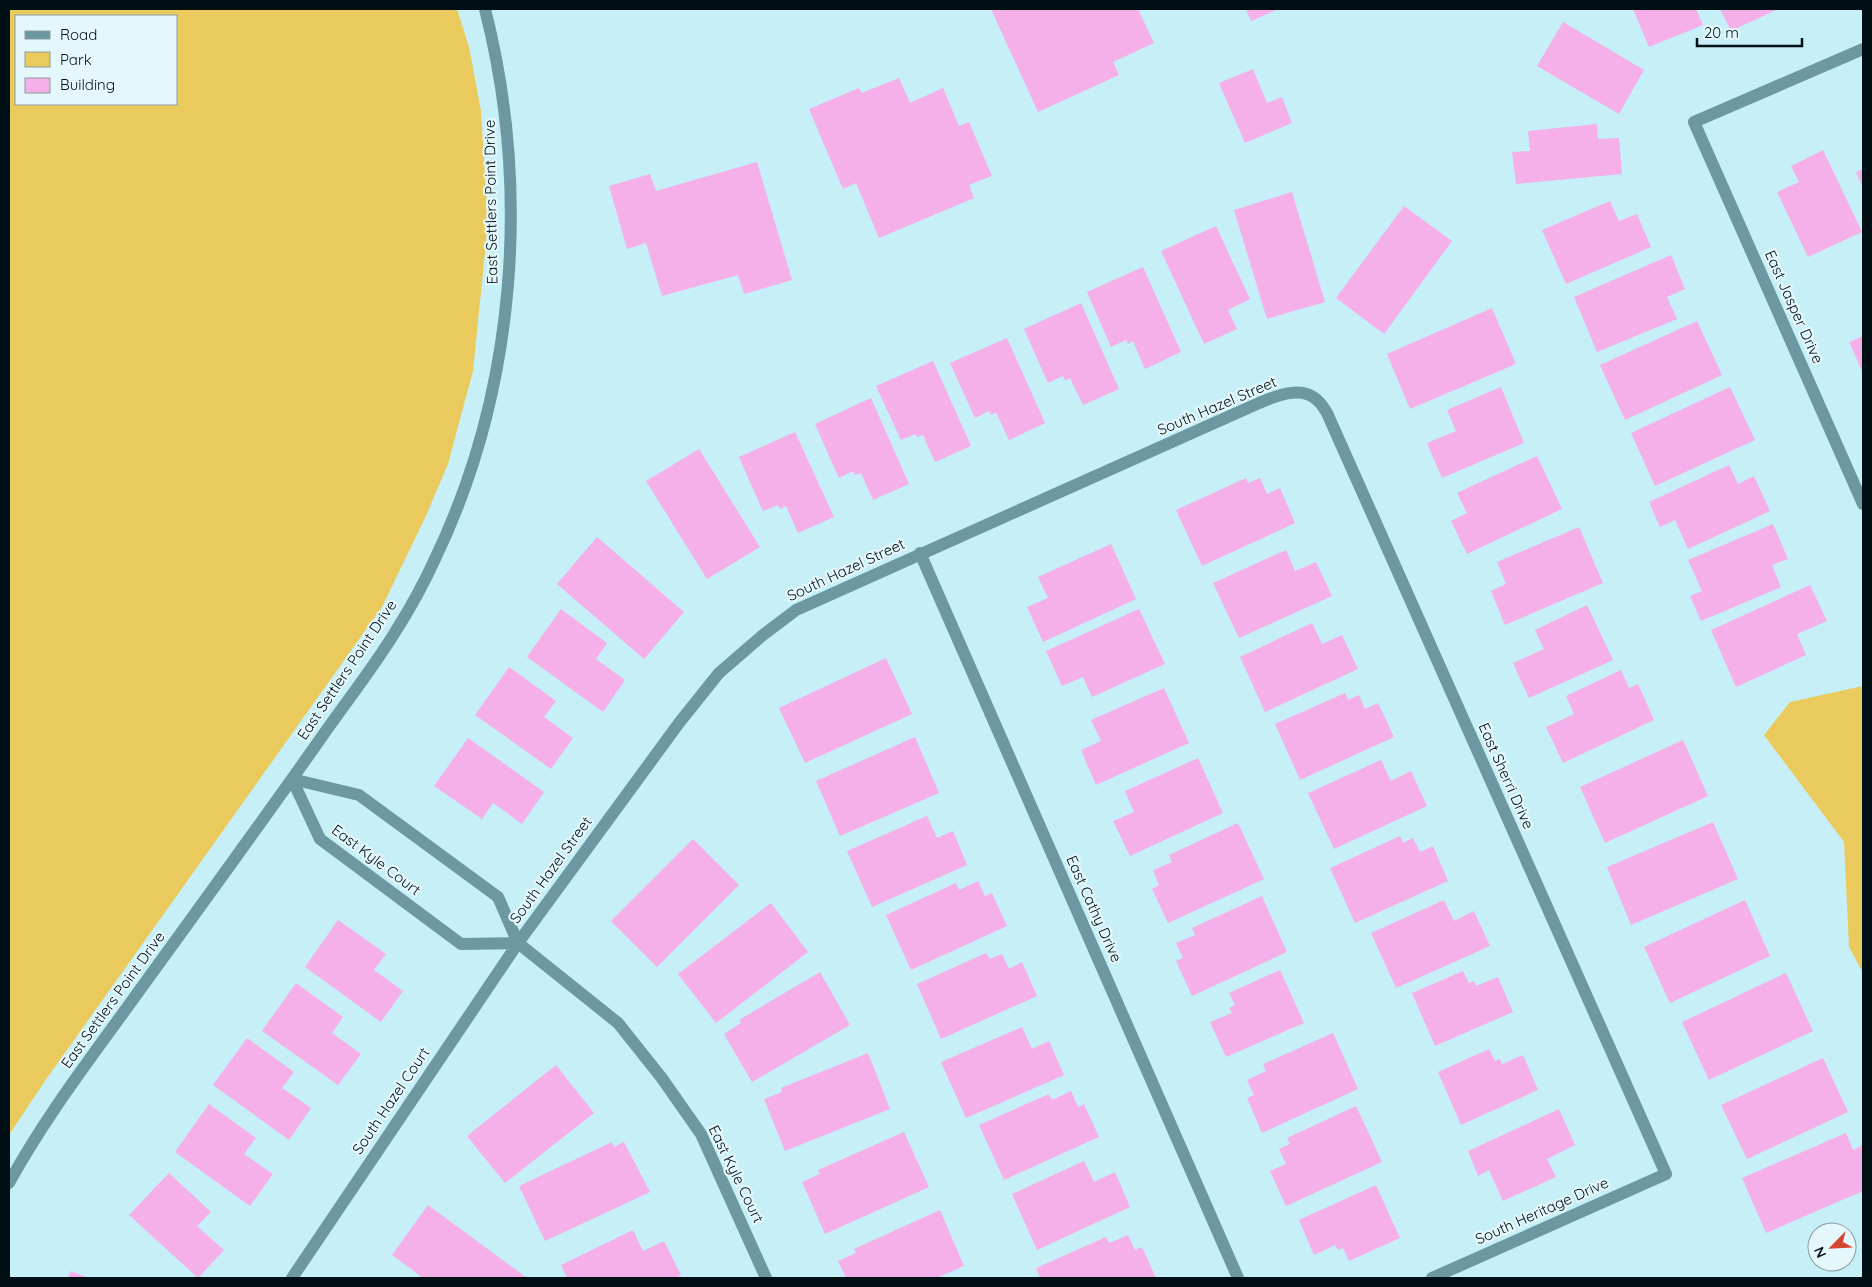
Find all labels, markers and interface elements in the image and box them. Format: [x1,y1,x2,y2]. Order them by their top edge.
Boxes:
legend [15,15,178,105]
scale bar [1697,15,1802,47]
text: 20 m [1704,23,1739,42]
text: Road [60,25,97,44]
text: Park [60,50,92,69]
text: Building [60,75,115,94]
street label: East Settlers Point Drive [480,120,501,284]
street label: East Jasper Drive [1761,247,1828,366]
street label: South Hazel Street [1154,372,1279,439]
street label: South Hazel Street [784,534,908,605]
street label: East Settlers Point Drive [293,596,400,743]
street label: East Sherri Drive [1475,720,1538,832]
street label: South Hazel Street [505,812,596,927]
street label: East Kyle Court [328,820,424,899]
street label: East Cathy Drive [1062,852,1127,965]
street label: East Settlers Point Drive [57,928,169,1072]
street label: South Hazel Court [348,1044,433,1158]
street label: East Kyle Court [705,1122,768,1226]
street label: South Heritage Drive [1472,1173,1611,1248]
north arrow [1807,1222,1857,1272]
text: N [1810,1244,1830,1261]

